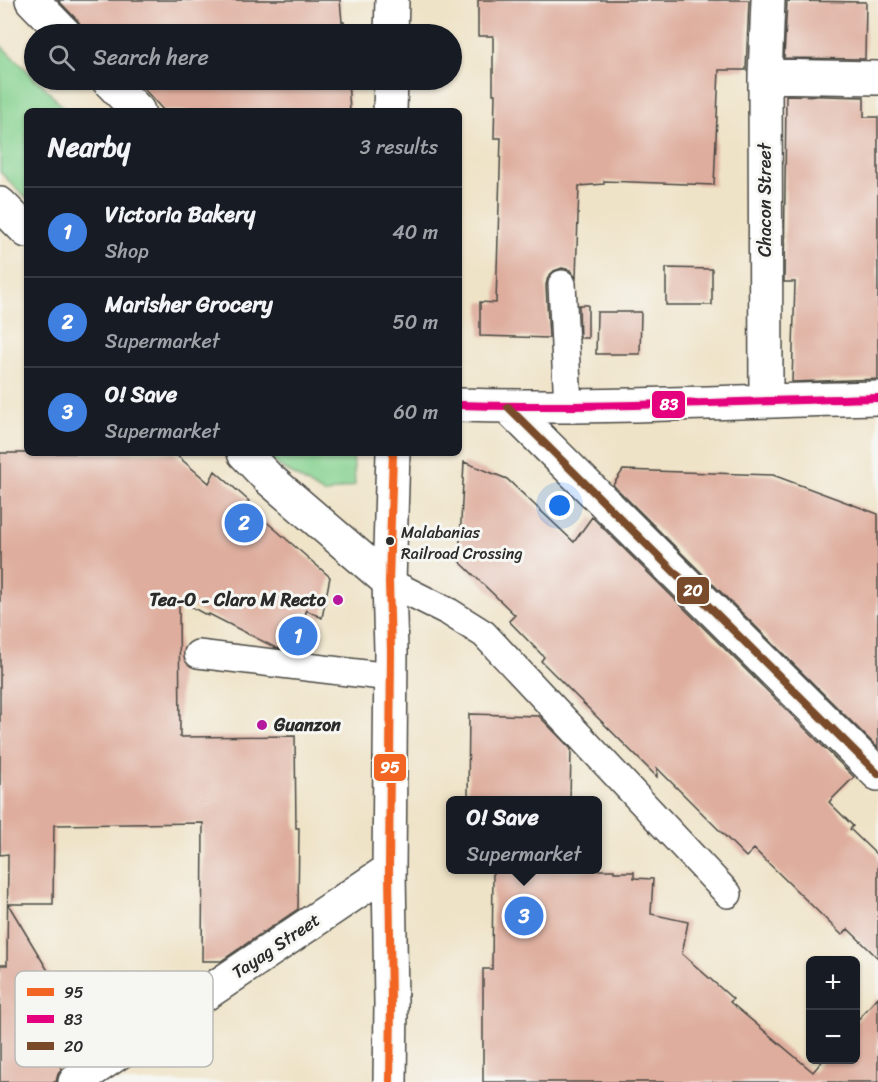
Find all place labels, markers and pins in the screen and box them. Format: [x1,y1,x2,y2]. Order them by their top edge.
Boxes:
pin: 2 [224,500,264,546]
place label: Malabanias Railroad Crossing [401,518,523,568]
marker: Malabanias Railroad Crossing [384,535,396,547]
place label: Tea-O - Claro M Recto [150,584,327,616]
marker: Tea-O - Claro M Recto [331,593,345,607]
pin: 1 [278,614,318,658]
place label: Guanzon [273,709,341,741]
marker: Guanzon [255,718,269,732]
pin: 3 [504,894,544,938]

